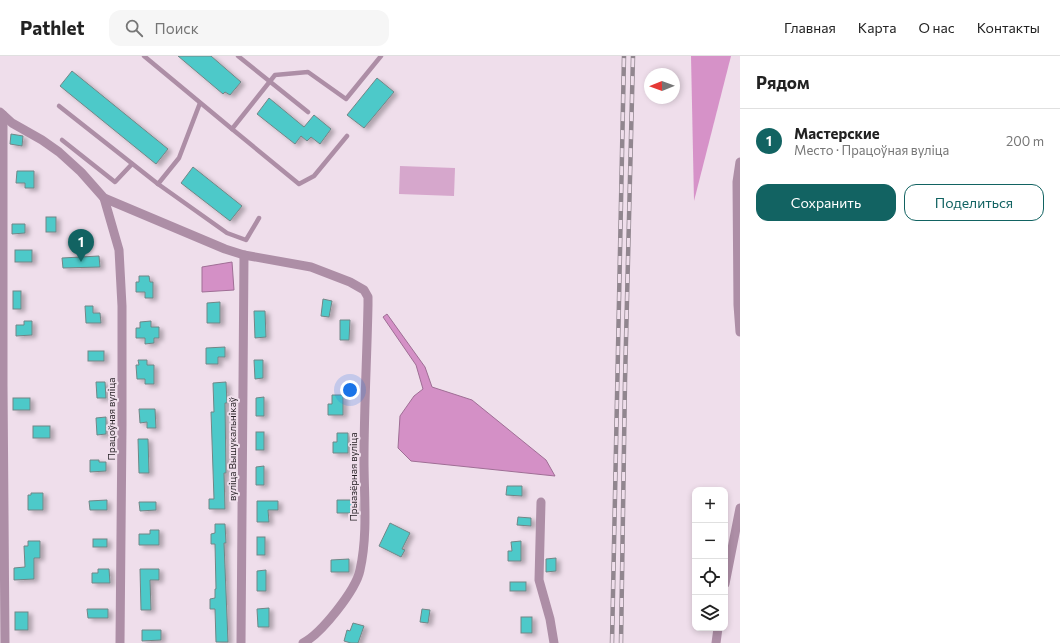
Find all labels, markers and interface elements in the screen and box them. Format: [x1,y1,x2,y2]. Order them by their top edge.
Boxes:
search box [109,10,389,46]
text: Pathlet [20,16,85,39]
icon: search [123,17,145,39]
text: Поиск [155,19,199,37]
text: Главная [784,19,836,36]
text: Карта [858,19,896,36]
text: О нас [918,19,955,36]
text: Контакты [977,19,1040,36]
north arrow [644,68,680,104]
text: Рядом [756,72,810,93]
text: Мастерские [794,124,880,142]
text: 1 [766,133,772,149]
text: 200 m [1006,133,1044,149]
text: Место · Працоўная вуліца [794,142,949,158]
button: Сохранить [756,184,896,221]
button: Поделиться [904,184,1044,221]
pin: 1 [68,229,94,262]
street label: Працоўная вуліца [105,378,117,460]
your location [340,380,360,400]
street label: вуліца Вышукальнікаў [226,397,238,501]
street label: Прыазёрная вуліца [347,432,359,522]
map controls [692,487,728,631]
button: + [692,487,728,523]
button: − [692,523,728,559]
button: locate [692,559,728,595]
button: layers [692,595,728,631]

